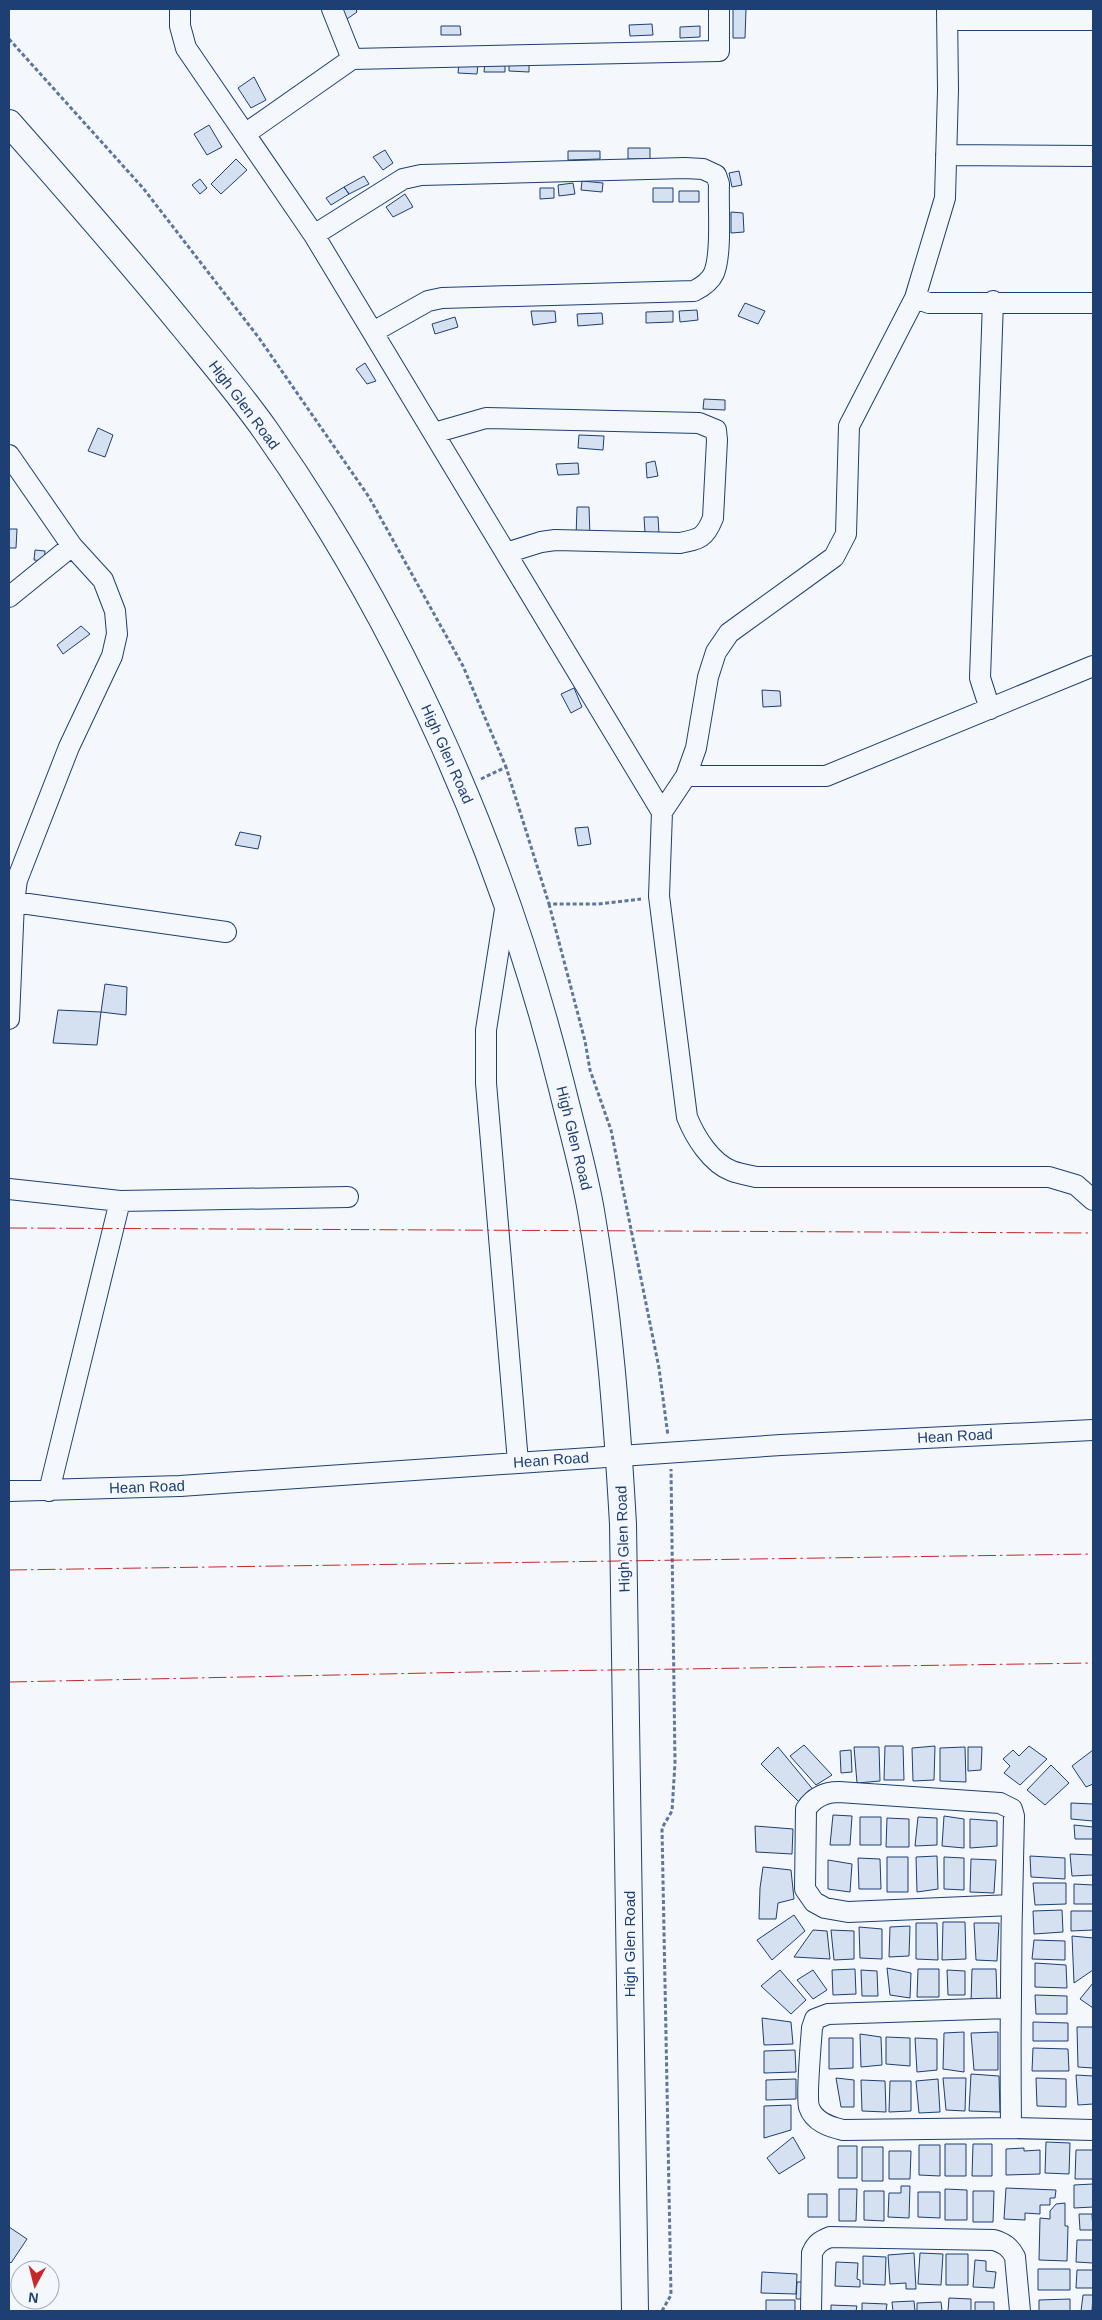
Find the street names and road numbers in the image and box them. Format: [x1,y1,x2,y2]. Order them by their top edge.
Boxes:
street label: High Glen Road [205,357,283,452]
street label: High Glen Road [418,702,477,806]
street label: High Glen Road [553,1084,596,1192]
street label: Hean Road [917,1425,993,1446]
street label: Hean Road [513,1448,589,1471]
street label: Hean Road [109,1477,185,1496]
street label: High Glen Road [612,1485,633,1593]
street label: High Glen Road [621,1891,638,1997]

